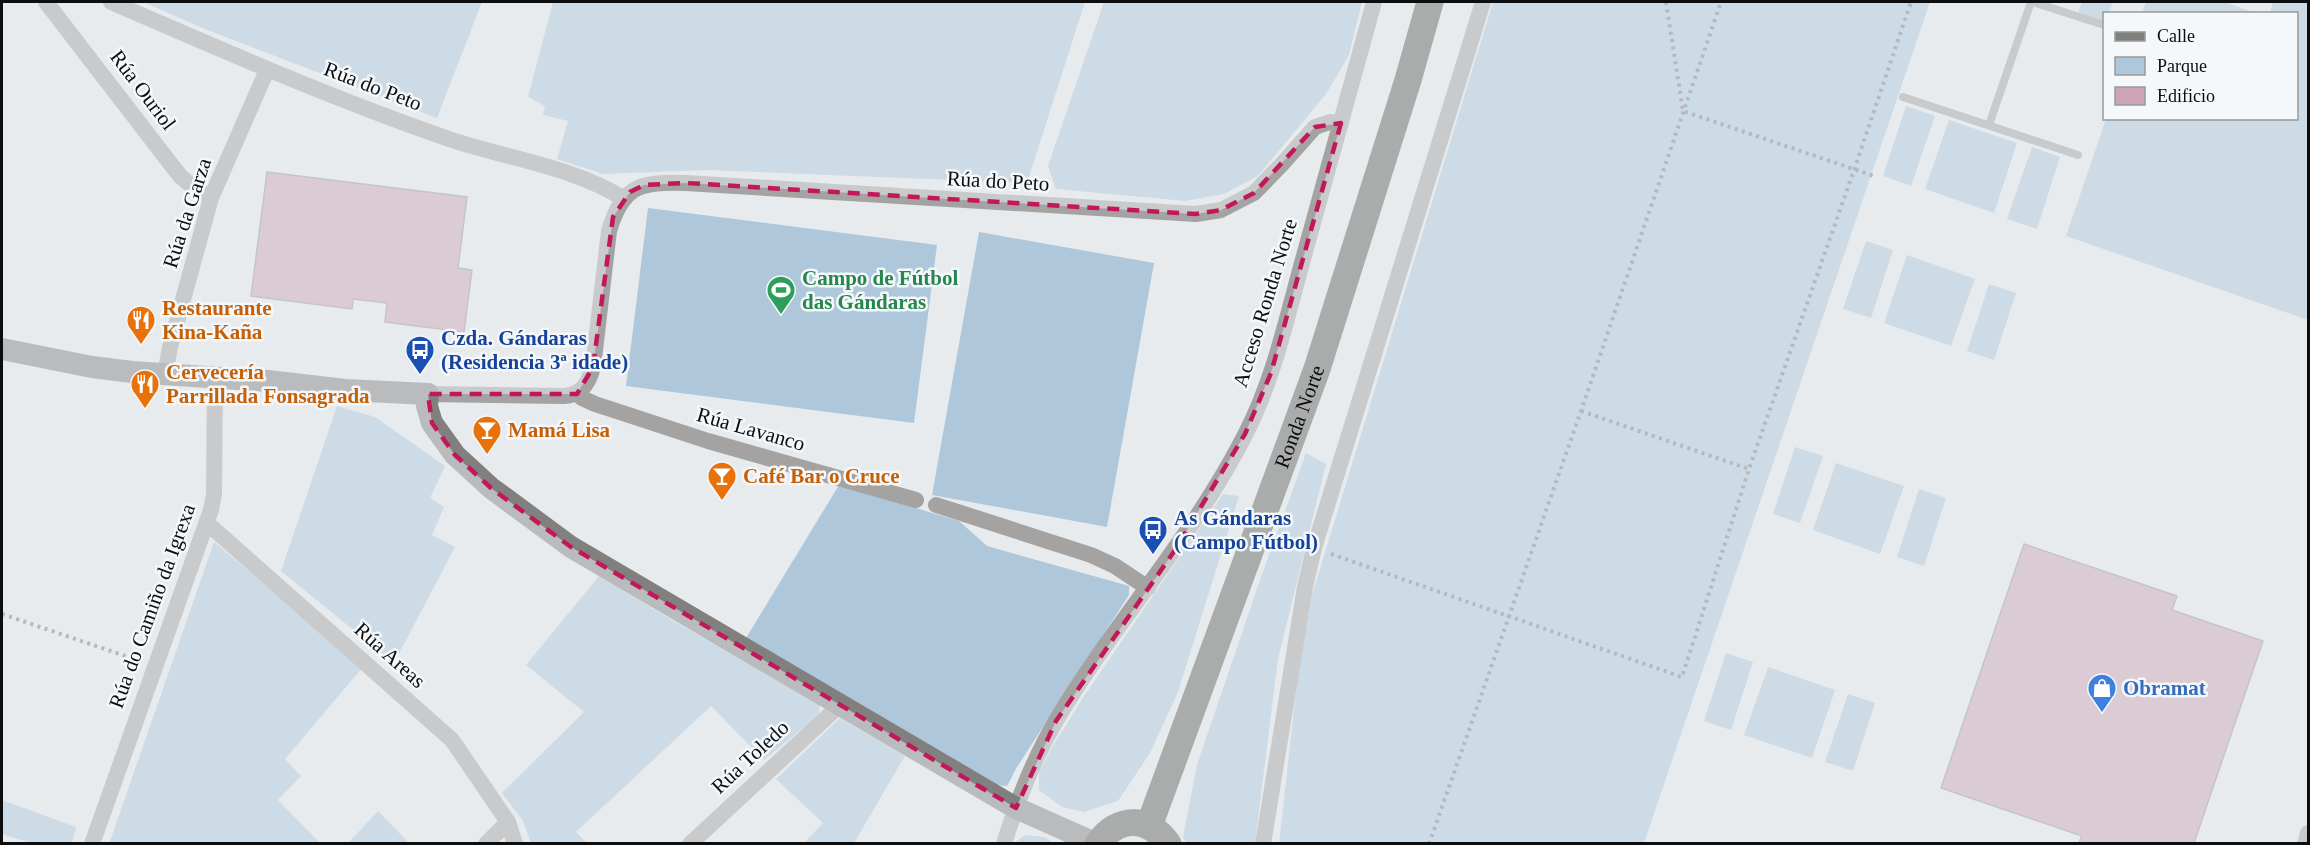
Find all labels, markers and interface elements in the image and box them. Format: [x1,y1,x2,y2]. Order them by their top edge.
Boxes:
legend [2103,12,2298,120]
text: Calle [2157,26,2195,46]
street label: Rúa Ouriol [105,45,181,135]
street label: Rúa do Peto [321,56,425,116]
text: Parque [2157,56,2207,76]
text: Edificio [2157,86,2215,106]
street label: Rúa da Garza [158,154,216,271]
street label: Rúa do Peto [946,166,1050,196]
street label: Acceso Ronda Norte [1228,216,1302,390]
place label: Campo de Fútbol das Gándaras [802,266,959,314]
sports icon: Campo de Fútbol das Gándaras [765,274,797,316]
place label: Restaurante Kina-Kaña [162,296,272,344]
restaurant icon: Restaurante Kina-Kaña [125,304,157,346]
place label: Czda. Gándaras (Residencia 3ª idade) [441,326,628,374]
bus stop icon: Czda. Gándaras (Residencia 3ª idade) [404,334,436,376]
place label: Cervecería Parrillada Fonsagrada [166,360,370,408]
street label: Ronda Norte [1270,362,1329,472]
restaurant icon: Cervecería Parrillada Fonsagrada [129,368,161,410]
street label: Rúa Lavanco [694,402,808,456]
bar icon: Mamá Lisa [471,414,503,456]
place label: Mamá Lisa [508,418,611,442]
bar icon: Café Bar o Cruce [706,460,738,502]
place label: Café Bar o Cruce [743,464,900,488]
street label: Rúa do Camiño da Igrexa [104,500,200,711]
place label: As Gándaras (Campo Fútbol) [1174,506,1318,554]
bus stop icon: As Gándaras (Campo Fútbol) [1137,514,1169,556]
street label: Rúa Areas [350,617,430,693]
shop icon: Obramat [2086,672,2118,714]
place label: Obramat [2123,676,2206,700]
street label: Rúa Toledo [706,715,794,799]

